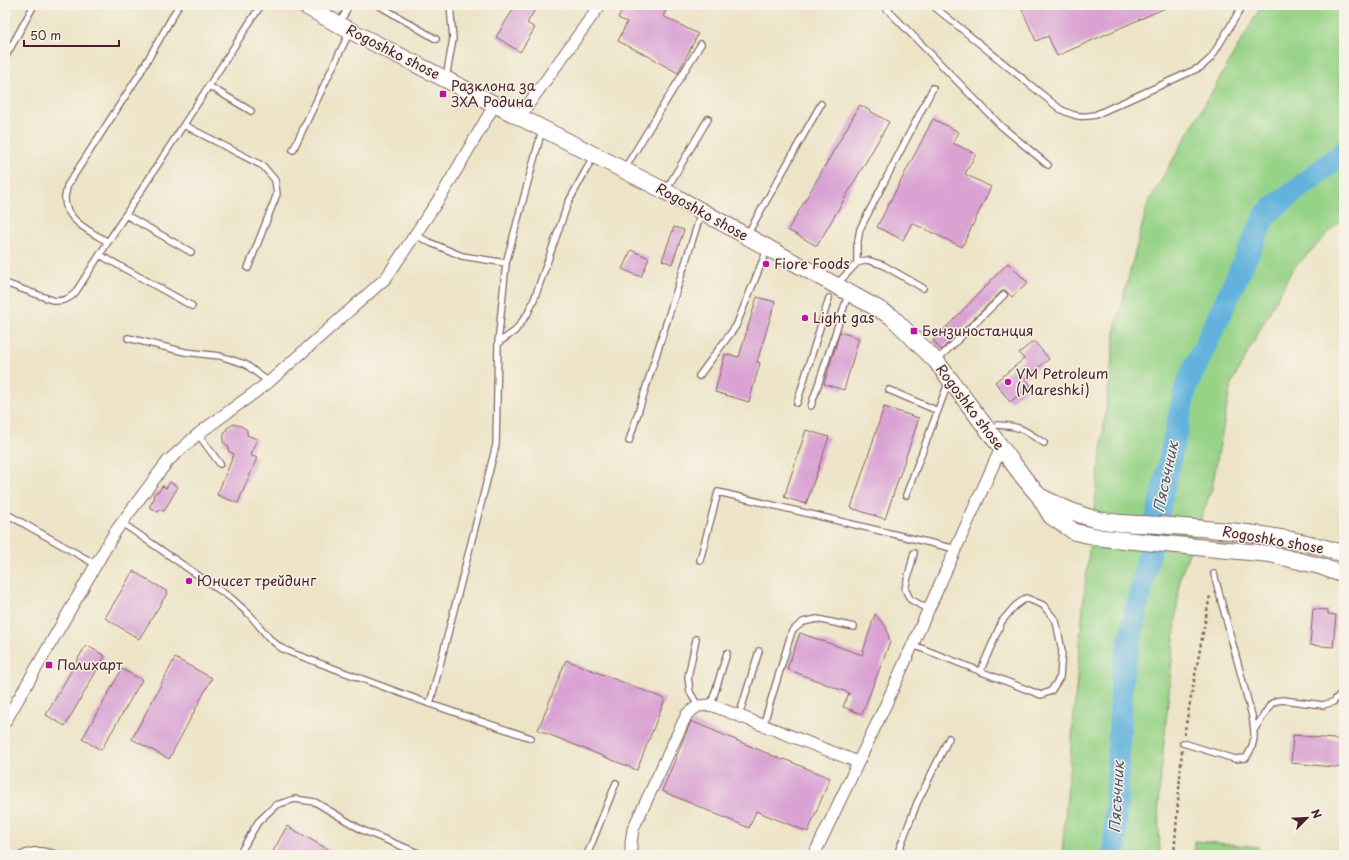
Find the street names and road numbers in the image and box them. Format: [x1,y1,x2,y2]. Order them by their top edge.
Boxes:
street label: Rogoshko shose [343,19,444,84]
street label: Rogoshko shose [652,177,752,246]
street label: Rogoshko shose [931,359,1010,454]
street label: Rogoshko shose [1221,520,1326,559]

